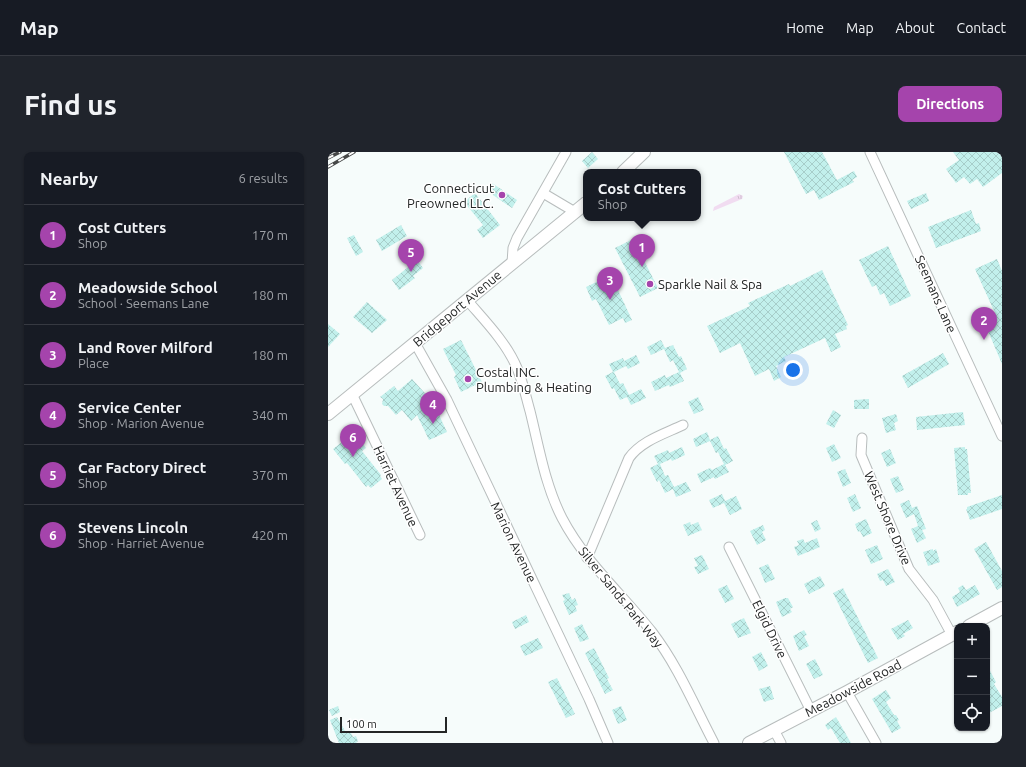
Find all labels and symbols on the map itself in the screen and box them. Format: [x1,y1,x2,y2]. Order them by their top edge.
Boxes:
place label: Connecticut Preowned LLC. [407,181,494,210]
marker: Connecticut Preowned LLC. [497,190,507,200]
pin: 1 [629,234,655,267]
pin: 5 [398,239,424,272]
street label: Seemans Lane [913,253,959,335]
street label: Bridgeport Avenue [410,267,504,349]
pin: 3 [597,267,623,300]
place label: Sparkle Nail & Spa [658,277,762,291]
marker: Sparkle Nail & Spa [645,279,655,289]
pin: 2 [971,307,997,340]
your location [783,360,803,380]
place label: Costal INC. Plumbing & Heating [476,365,592,394]
marker: Costal INC. Plumbing & Heating [463,374,473,384]
pin: 4 [420,391,446,424]
pin: 6 [340,424,366,457]
street label: Harriet Avenue [371,443,421,529]
street label: West Shore Drive [862,469,914,567]
street label: Marion Avenue [488,499,540,585]
street label: Silver Sands Park Way [576,544,666,650]
street label: Elgid Drive [750,598,790,660]
street label: Meadowside Road [802,657,904,719]
scale bar [340,715,447,734]

